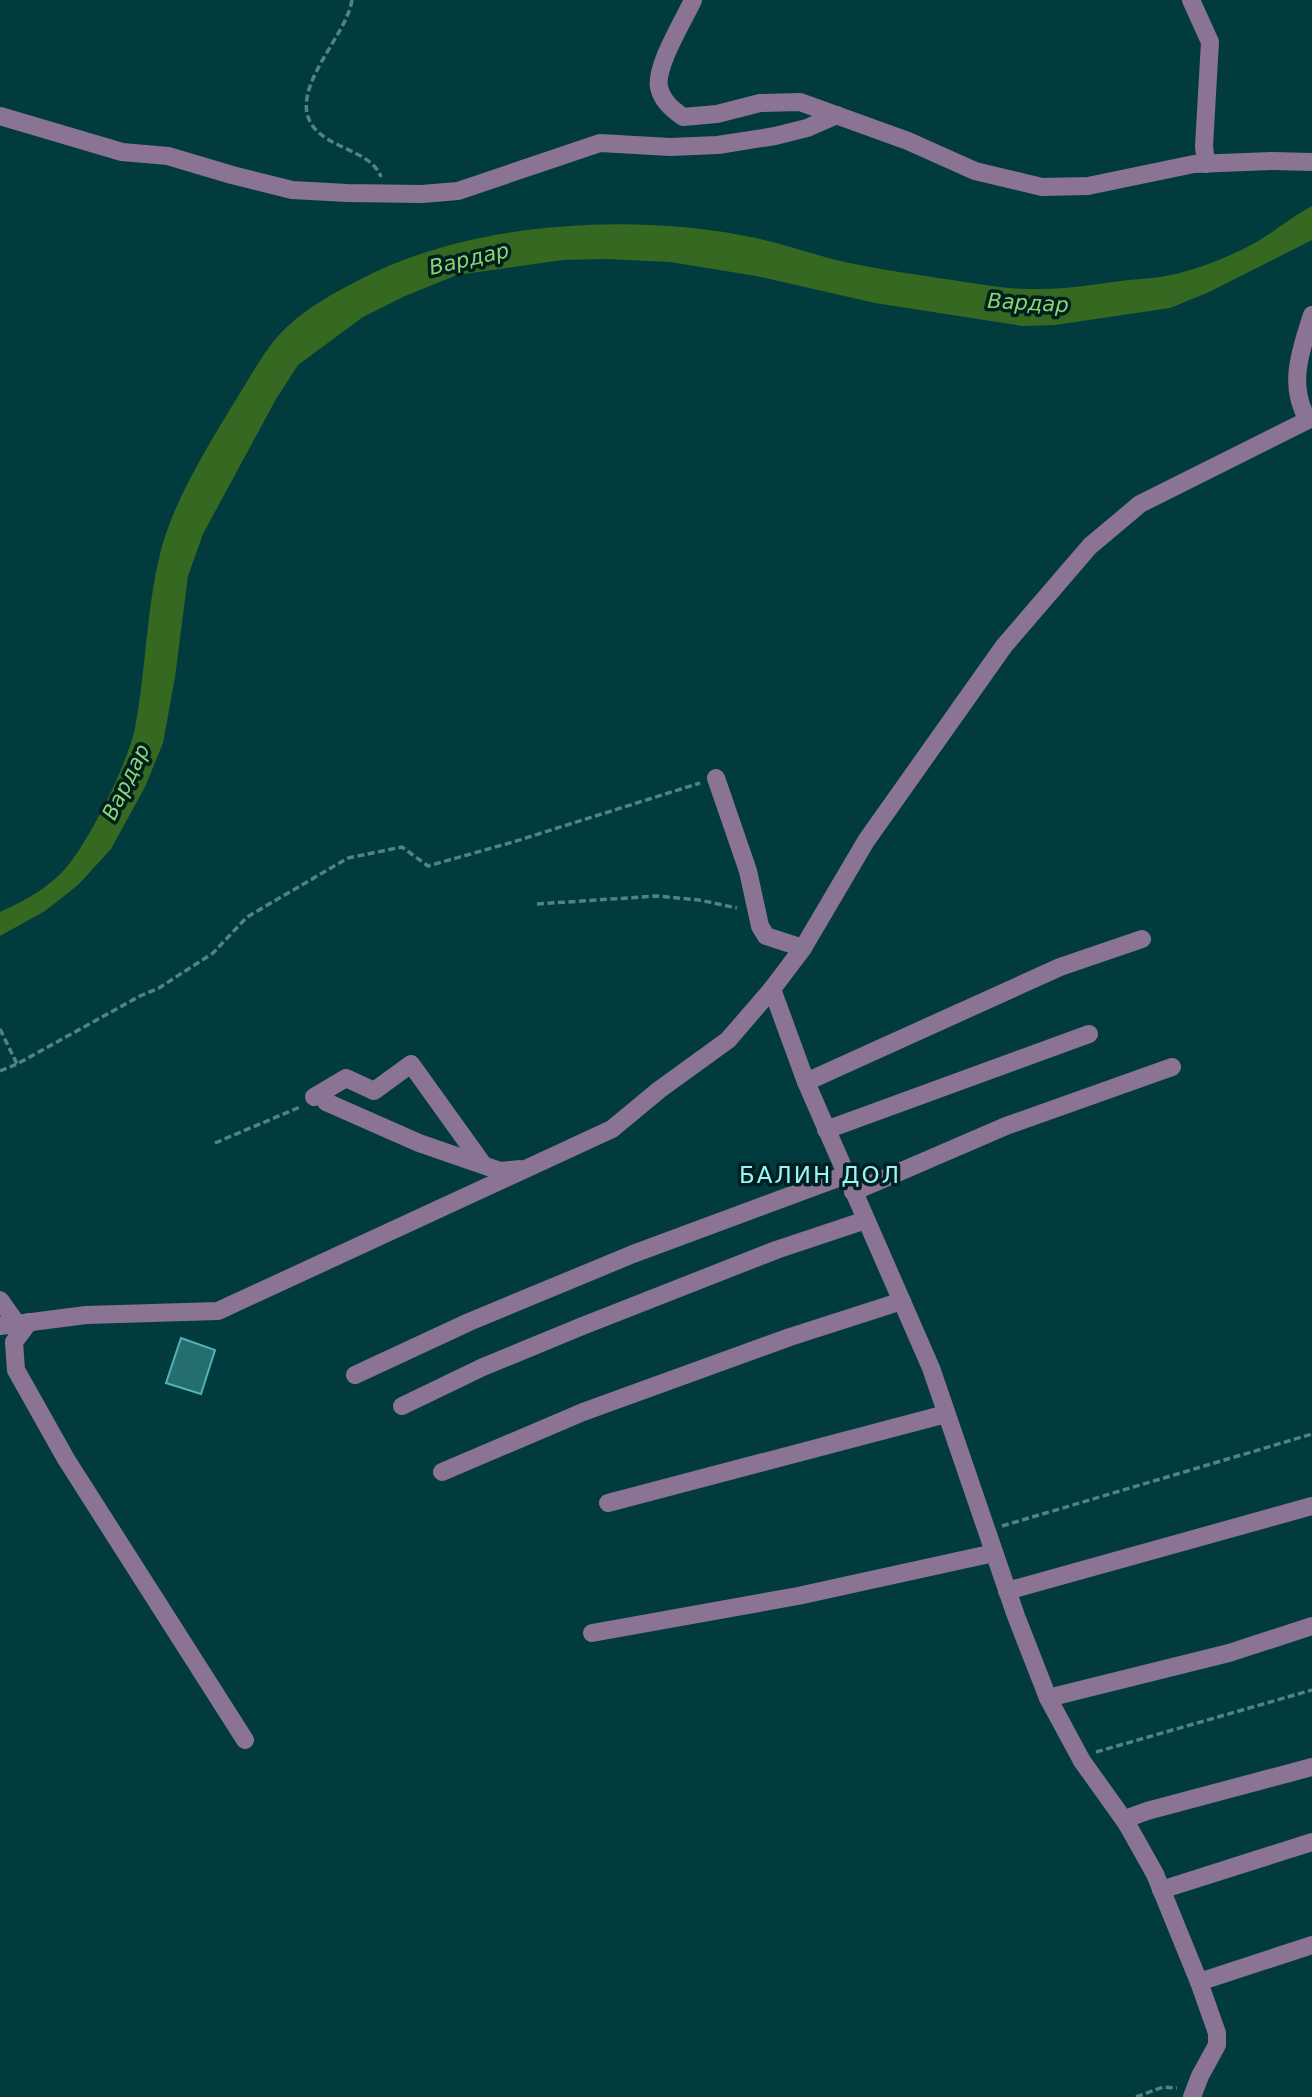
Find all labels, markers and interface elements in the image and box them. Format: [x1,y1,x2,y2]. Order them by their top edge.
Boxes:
water label: Вардар [427,238,511,280]
water label: Вардар [987,289,1069,317]
water label: Вардар [97,740,155,824]
district label: БАЛИН ДОЛ [739,1162,901,1188]

